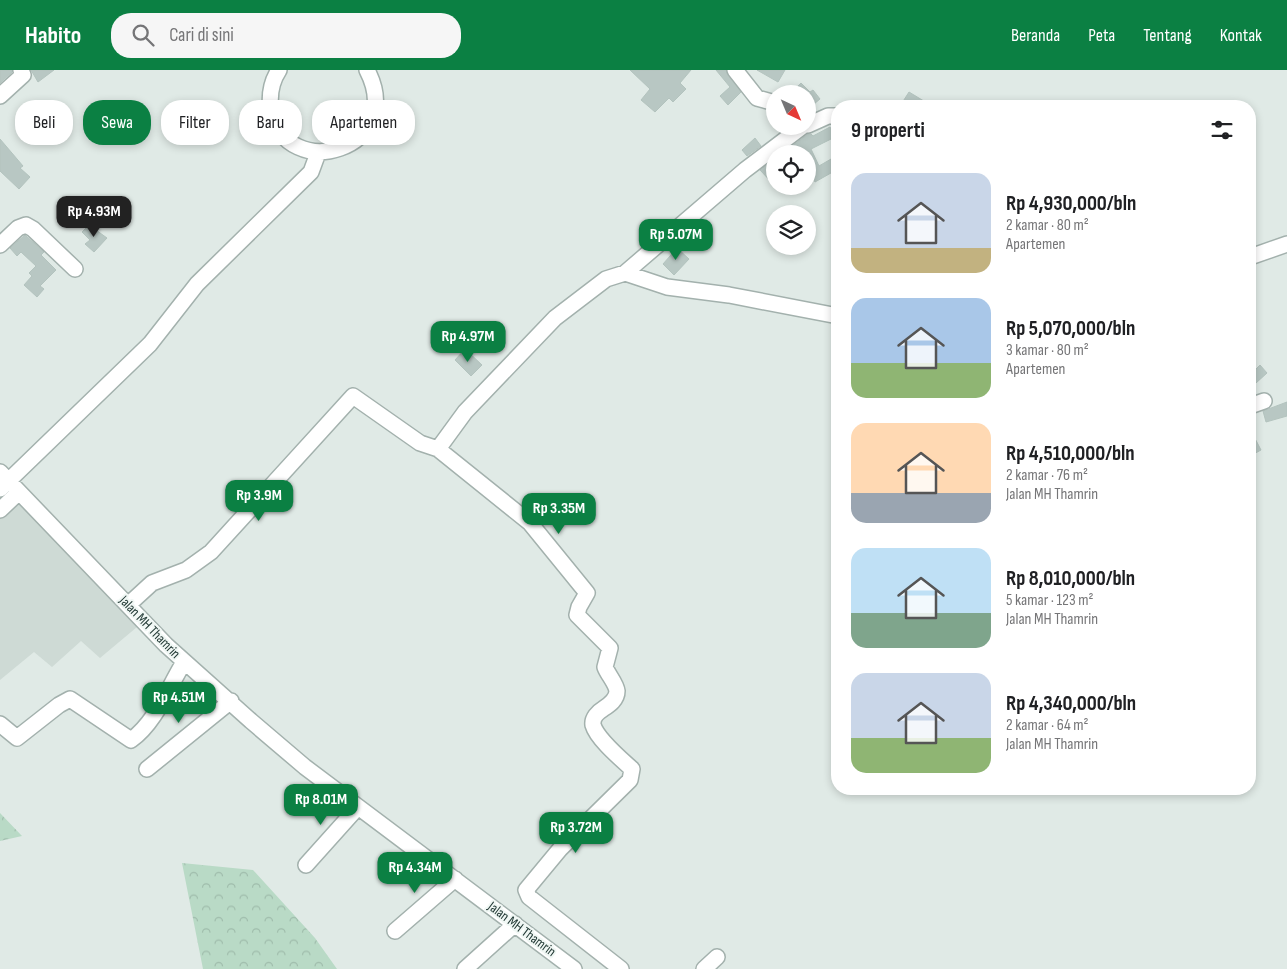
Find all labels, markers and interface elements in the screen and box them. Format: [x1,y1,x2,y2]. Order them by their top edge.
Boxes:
search box [111,13,461,58]
text: Habito [25,21,81,50]
icon: search [129,21,157,49]
text: Cari di sini [169,24,234,47]
text: Beranda [1011,25,1060,46]
text: Peta [1088,25,1115,46]
text: Tentang [1143,25,1192,46]
text: Kontak [1220,25,1262,46]
north arrow [766,85,816,135]
map controls [766,85,816,255]
chip: Beli [15,100,73,145]
chip: Sewa [83,100,151,145]
chip: Filter [161,100,229,145]
chip: Baru [239,100,302,145]
chip: Apartemen [312,100,415,145]
icon: filters [1208,116,1236,144]
text: 9 properti [851,118,925,143]
button: locate [766,145,816,195]
text: Rp 4,930,000/bln [1006,191,1136,216]
icon: home [891,193,951,253]
pin: Rp 4.93M [42,196,146,238]
text: Rp 4.93M [67,202,121,221]
button: layers [766,205,816,255]
text: 2 kamar · 80 m² [1006,216,1089,235]
pin: Rp 5.07M [624,218,728,261]
text: Rp 5.07M [650,225,702,244]
text: Apartemen [1006,235,1065,254]
text: Rp 5,070,000/bln [1006,316,1135,341]
icon: home [891,318,951,378]
pin: Rp 4.97M [416,320,520,363]
text: Rp 4.97M [442,327,494,346]
text: 3 kamar · 80 m² [1006,341,1089,360]
text: Apartemen [1006,360,1065,379]
text: Rp 4,510,000/bln [1006,441,1135,466]
icon: home [891,443,951,503]
text: 2 kamar · 76 m² [1006,466,1088,485]
pin: Rp 3.9M [213,480,305,522]
text: Jalan MH Thamrin [1006,485,1098,504]
text: Rp 3.9M [236,486,282,505]
pin: Rp 3.35M [507,492,611,535]
text: Rp 3.35M [533,499,585,518]
text: Rp 8,010,000/bln [1006,566,1135,591]
icon: home [891,568,951,628]
street label: Jalan MH Thamrin [115,591,184,662]
text: 5 kamar · 123 m² [1006,591,1093,610]
text: Jalan MH Thamrin [1006,610,1098,629]
pin: Rp 4.51M [127,682,231,724]
text: Rp 4.51M [153,688,205,707]
text: Rp 4,340,000/bln [1006,691,1136,716]
icon: home [891,693,951,753]
text: 2 kamar · 64 m² [1006,716,1088,735]
text: Jalan MH Thamrin [1006,735,1098,754]
pin: Rp 8.01M [269,784,373,826]
text: Rp 8.01M [295,790,347,809]
pin: Rp 3.72M [524,812,628,854]
text: Rp 3.72M [550,818,602,837]
pin: Rp 4.34M [363,852,467,894]
text: Rp 4.34M [388,858,442,877]
street label: Jalan MH Thamrin [484,897,559,960]

